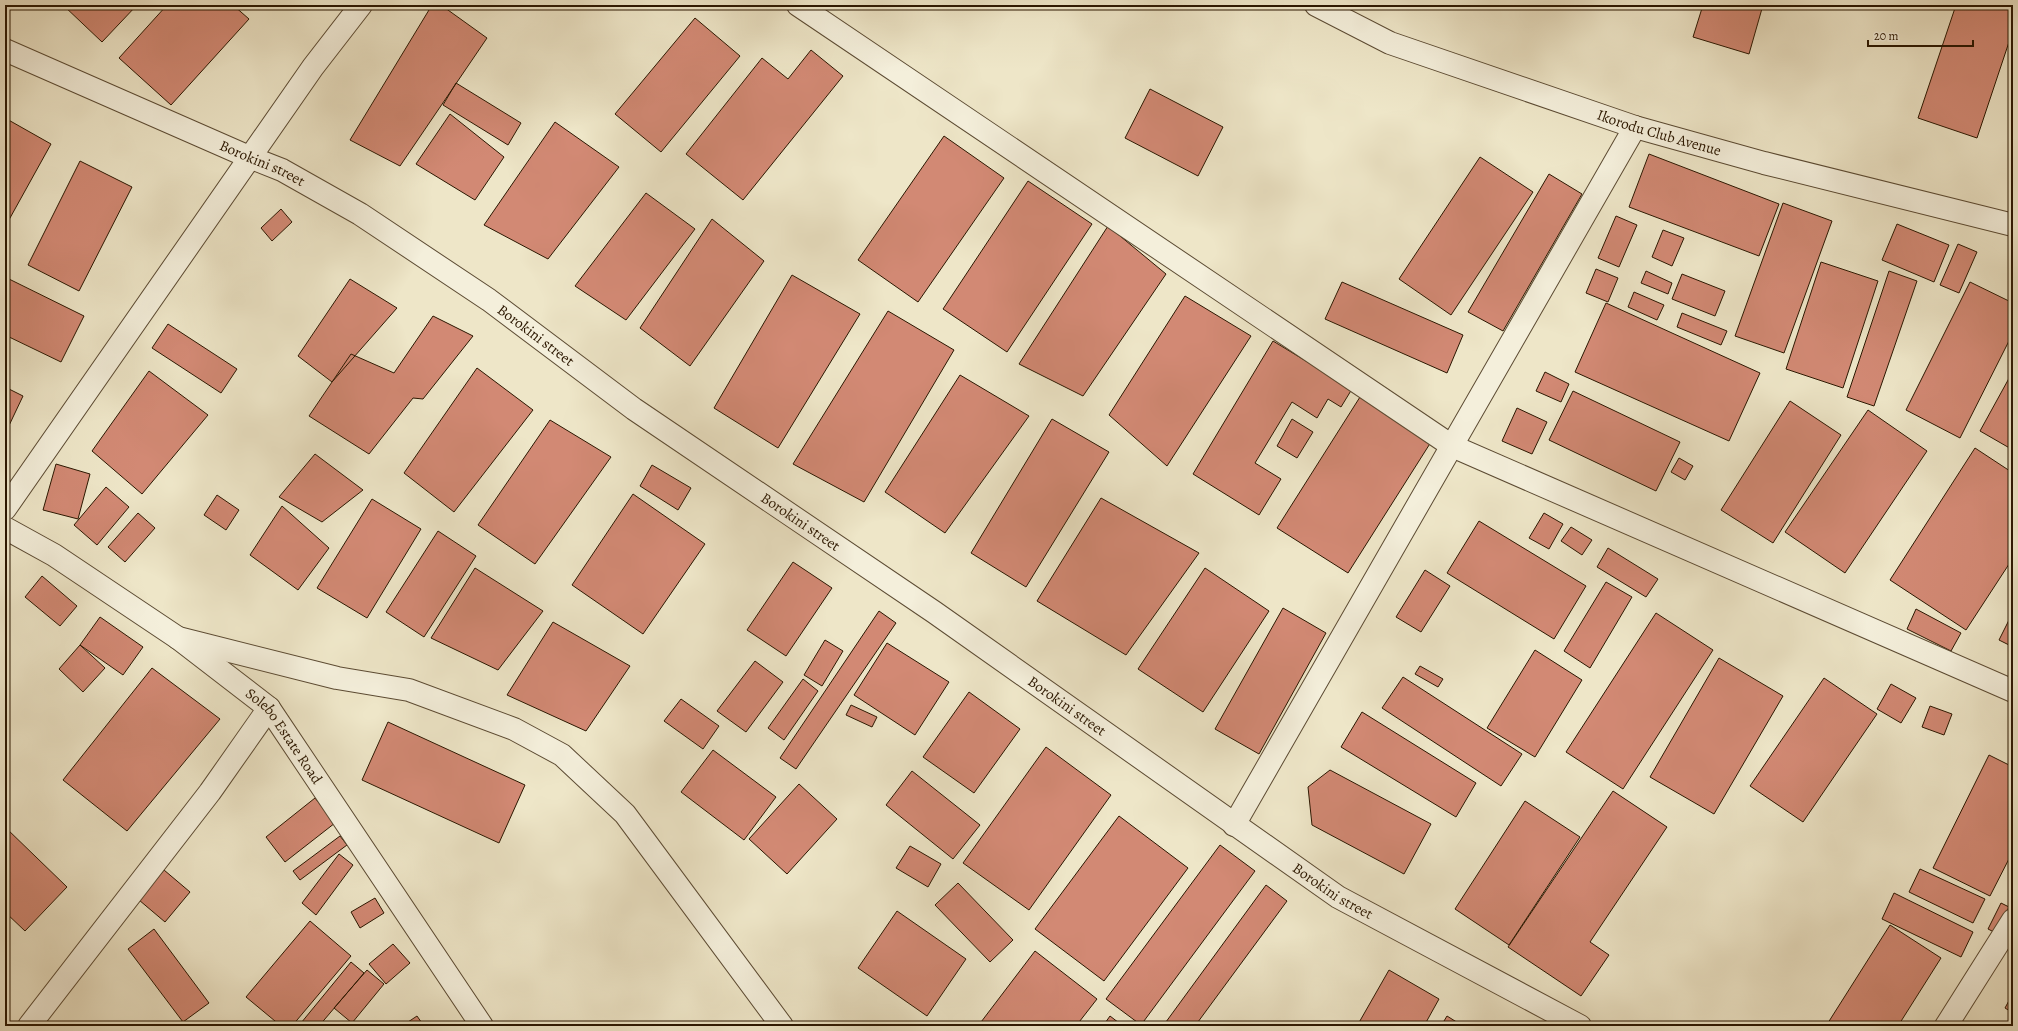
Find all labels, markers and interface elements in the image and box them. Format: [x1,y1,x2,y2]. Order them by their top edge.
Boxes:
scale bar [1868,22,1973,48]
text: 20 m [1874,28,1898,44]
street label: Ikorodu Club Avenue [1594,105,1724,161]
street label: Borokini street [216,135,309,191]
street label: Borokini street [493,300,578,371]
street label: Borokini street [757,488,844,556]
street label: Borokini street [1024,671,1110,740]
street label: Solebo Estate Road [241,683,327,788]
street label: Borokini street [1289,858,1377,924]

